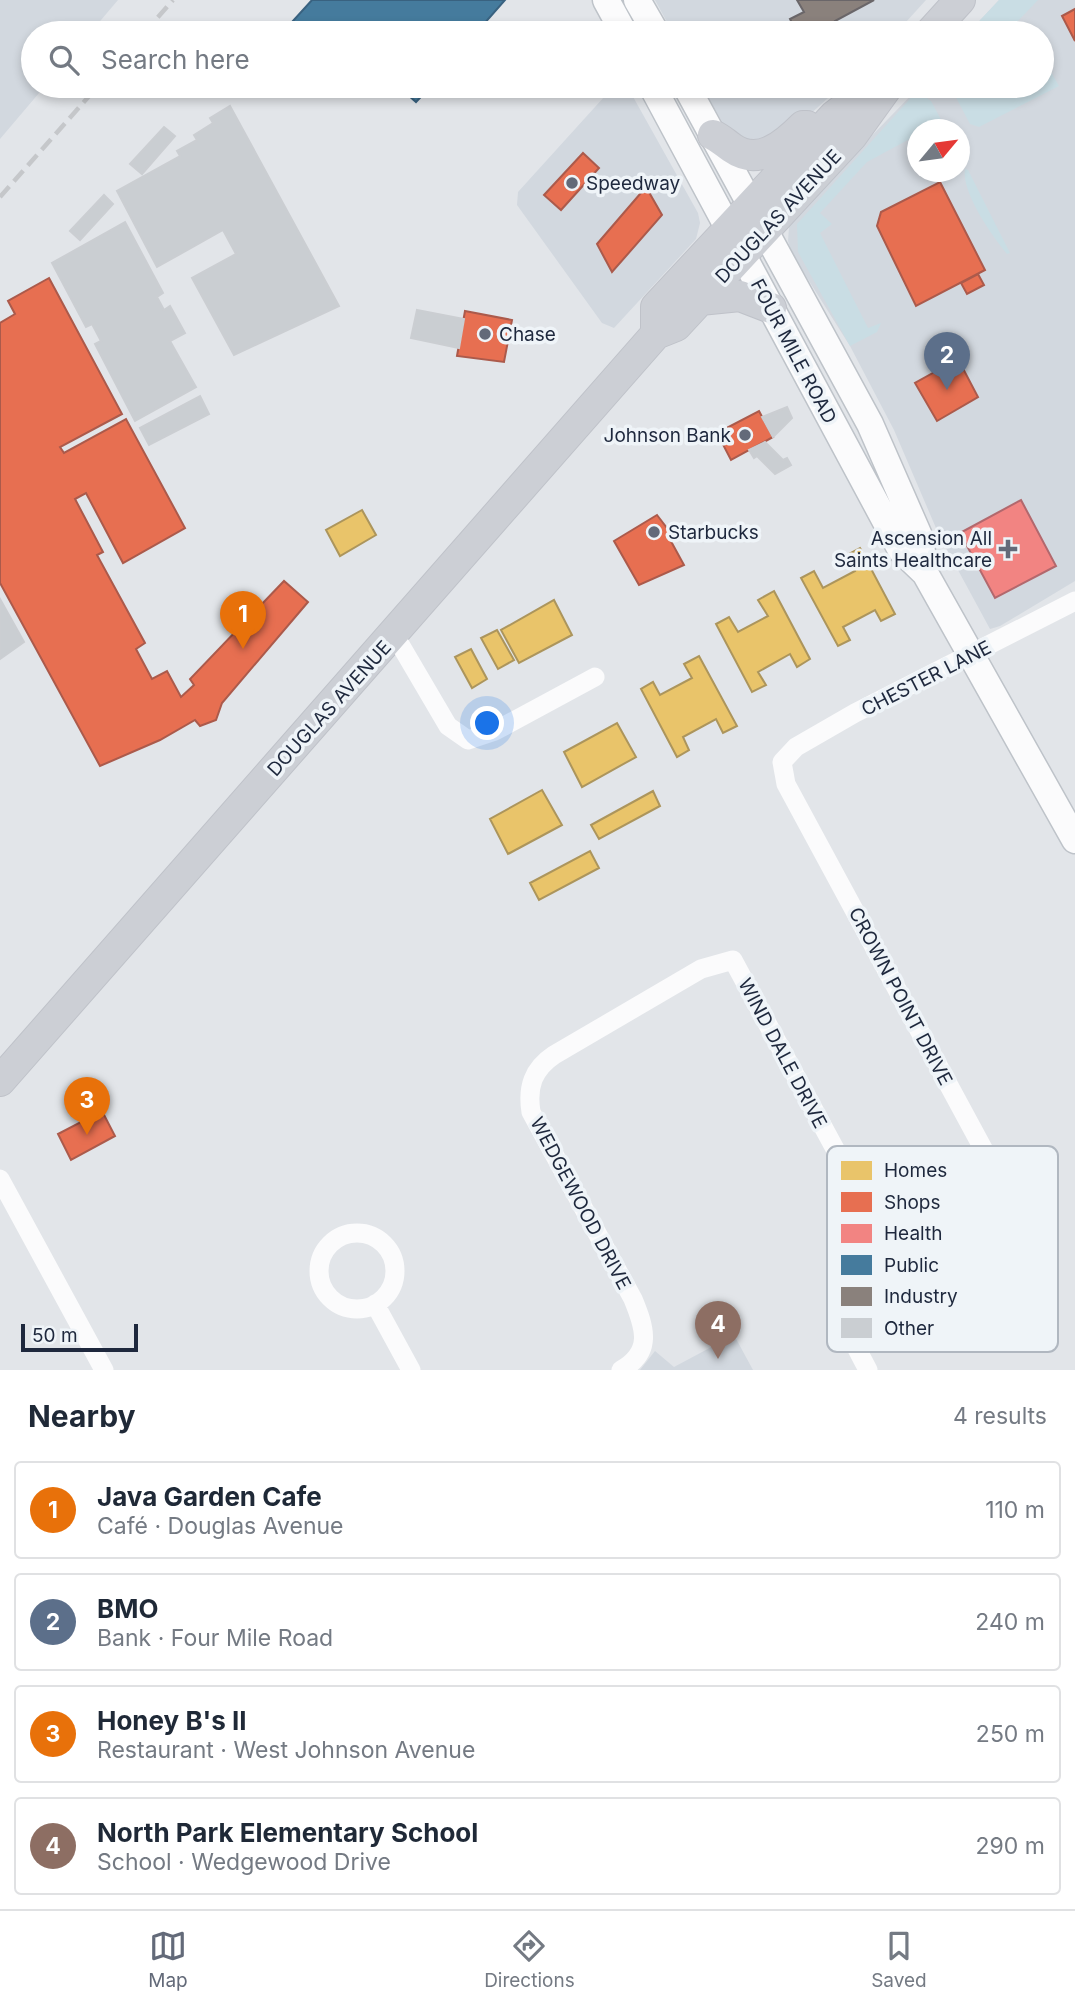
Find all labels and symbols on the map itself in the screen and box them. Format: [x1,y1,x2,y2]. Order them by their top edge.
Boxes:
north arrow [907,119,970,182]
street label: DOUGLAS AVENUE [711,145,846,288]
place label: Speedway [586,172,681,195]
marker: Speedway [564,175,580,191]
street label: FOUR MILE ROAD [746,275,841,427]
place label: Chase [499,323,556,346]
marker: Chase [477,326,493,342]
pin: 2 [924,332,970,390]
place label: Johnson Bank [604,424,732,447]
marker: Johnson Bank [737,427,753,443]
place label: Starbucks [668,521,759,544]
marker: Starbucks [646,524,662,540]
place label: Ascension All Saints Healthcare [834,527,992,572]
marker: Ascension All Saints Healthcare [998,539,1018,559]
pin: 1 [220,591,266,649]
street label: DOUGLAS AVENUE [263,636,396,781]
street label: CHESTER LANE [858,636,995,721]
your location [470,706,504,740]
street label: CROWN POINT DRIVE [844,903,957,1089]
street label: WIND DALE DRIVE [733,974,832,1132]
pin: 3 [64,1077,110,1135]
street label: WEDGEWOOD DRIVE [525,1113,636,1293]
legend [827,1146,1058,1352]
text: Homes [884,1159,947,1182]
text: Shops [884,1191,940,1214]
text: Health [884,1222,942,1245]
text: Public [884,1254,939,1277]
text: Industry [884,1285,958,1308]
pin: 4 [695,1301,741,1359]
text: Other [884,1317,934,1340]
scale bar [21,1321,138,1353]

